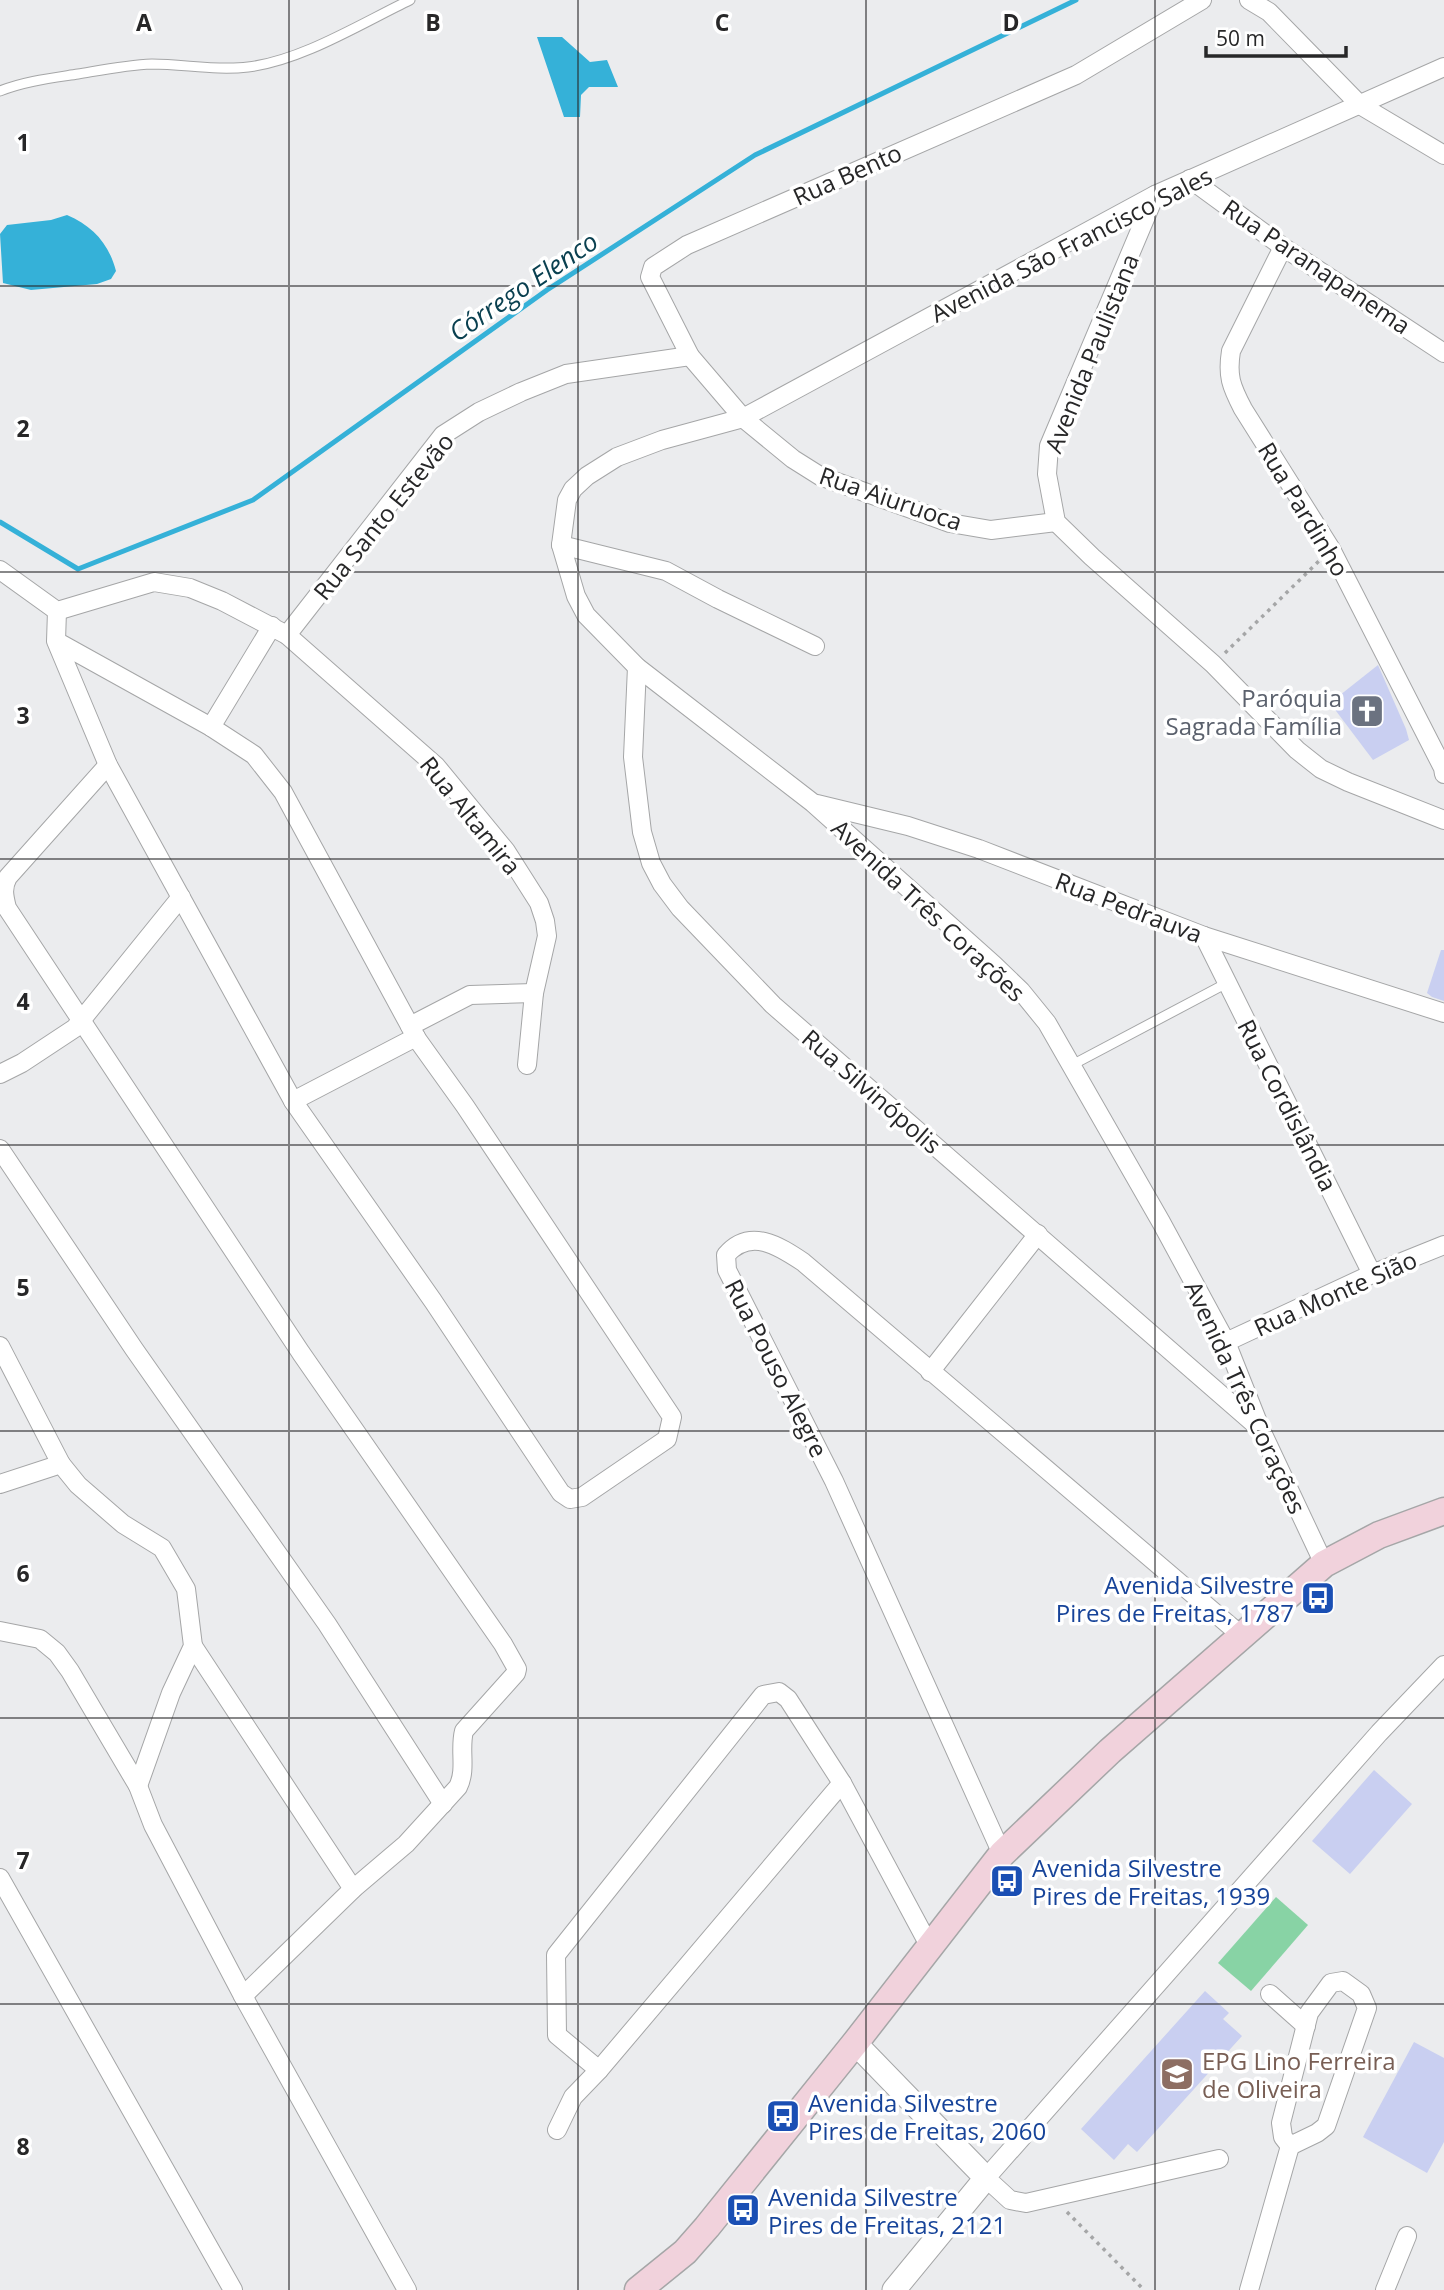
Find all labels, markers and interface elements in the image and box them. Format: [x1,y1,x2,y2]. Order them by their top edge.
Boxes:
text: A [136,6,152,38]
text: B [425,6,441,38]
text: C [715,6,729,38]
text: D [1002,6,1020,38]
scale bar [1206,14,1346,58]
text: 50 m [1216,24,1265,52]
text: 1 [16,126,30,158]
street label: Rua Bento [787,135,907,213]
street label: Avenida São Francisco Sales [925,159,1217,329]
street label: Rua Paranapanema [1217,191,1417,341]
water label: Córrego Elenco [441,223,605,349]
street label: Avenida Paulistana [1036,249,1146,457]
text: 2 [16,412,30,444]
street label: Rua Santo Estevão [305,426,461,606]
street label: Rua Pardinho [1251,436,1357,582]
street label: Rua Aiuruoca [815,458,967,538]
place label: Paróquia Sagrada Família [1166,681,1342,742]
church icon: Paróquia Sagrada Família [1348,692,1386,730]
text: 3 [16,699,30,731]
street label: Rua Altamira [413,749,529,881]
street label: Avenida Três Corações [825,812,1033,1008]
street label: Rua Pedrauva [1051,864,1207,950]
text: 4 [16,985,30,1017]
street label: Rua Cordislândia [1230,1013,1346,1197]
street label: Rua Silvinópolis [795,1021,949,1161]
street label: Rua Monte Sião [1248,1242,1422,1344]
text: 5 [16,1271,30,1303]
street label: Rua Pouso Alegre [718,1273,836,1463]
street label: Avenida Três Corações [1177,1275,1315,1519]
text: 6 [16,1557,30,1589]
place label: Avenida Silvestre Pires de Freitas, 1787 [1056,1568,1294,1629]
bus stop icon: Avenida Silvestre Pires de Freitas, 1787 [1299,1579,1337,1617]
text: 7 [16,1844,30,1876]
place label: Avenida Silvestre Pires de Freitas, 1939 [1032,1851,1270,1912]
bus stop icon: Avenida Silvestre Pires de Freitas, 1939 [988,1862,1026,1900]
place label: EPG Lino Ferreira de Oliveira [1202,2044,1396,2105]
school or university icon: EPG Lino Ferreira de Oliveira [1158,2055,1196,2093]
place label: Avenida Silvestre Pires de Freitas, 2060 [808,2086,1046,2147]
bus stop icon: Avenida Silvestre Pires de Freitas, 2060 [764,2097,802,2135]
text: 8 [16,2130,30,2162]
place label: Avenida Silvestre Pires de Freitas, 2121 [768,2180,1006,2241]
bus stop icon: Avenida Silvestre Pires de Freitas, 2121 [724,2191,762,2229]

